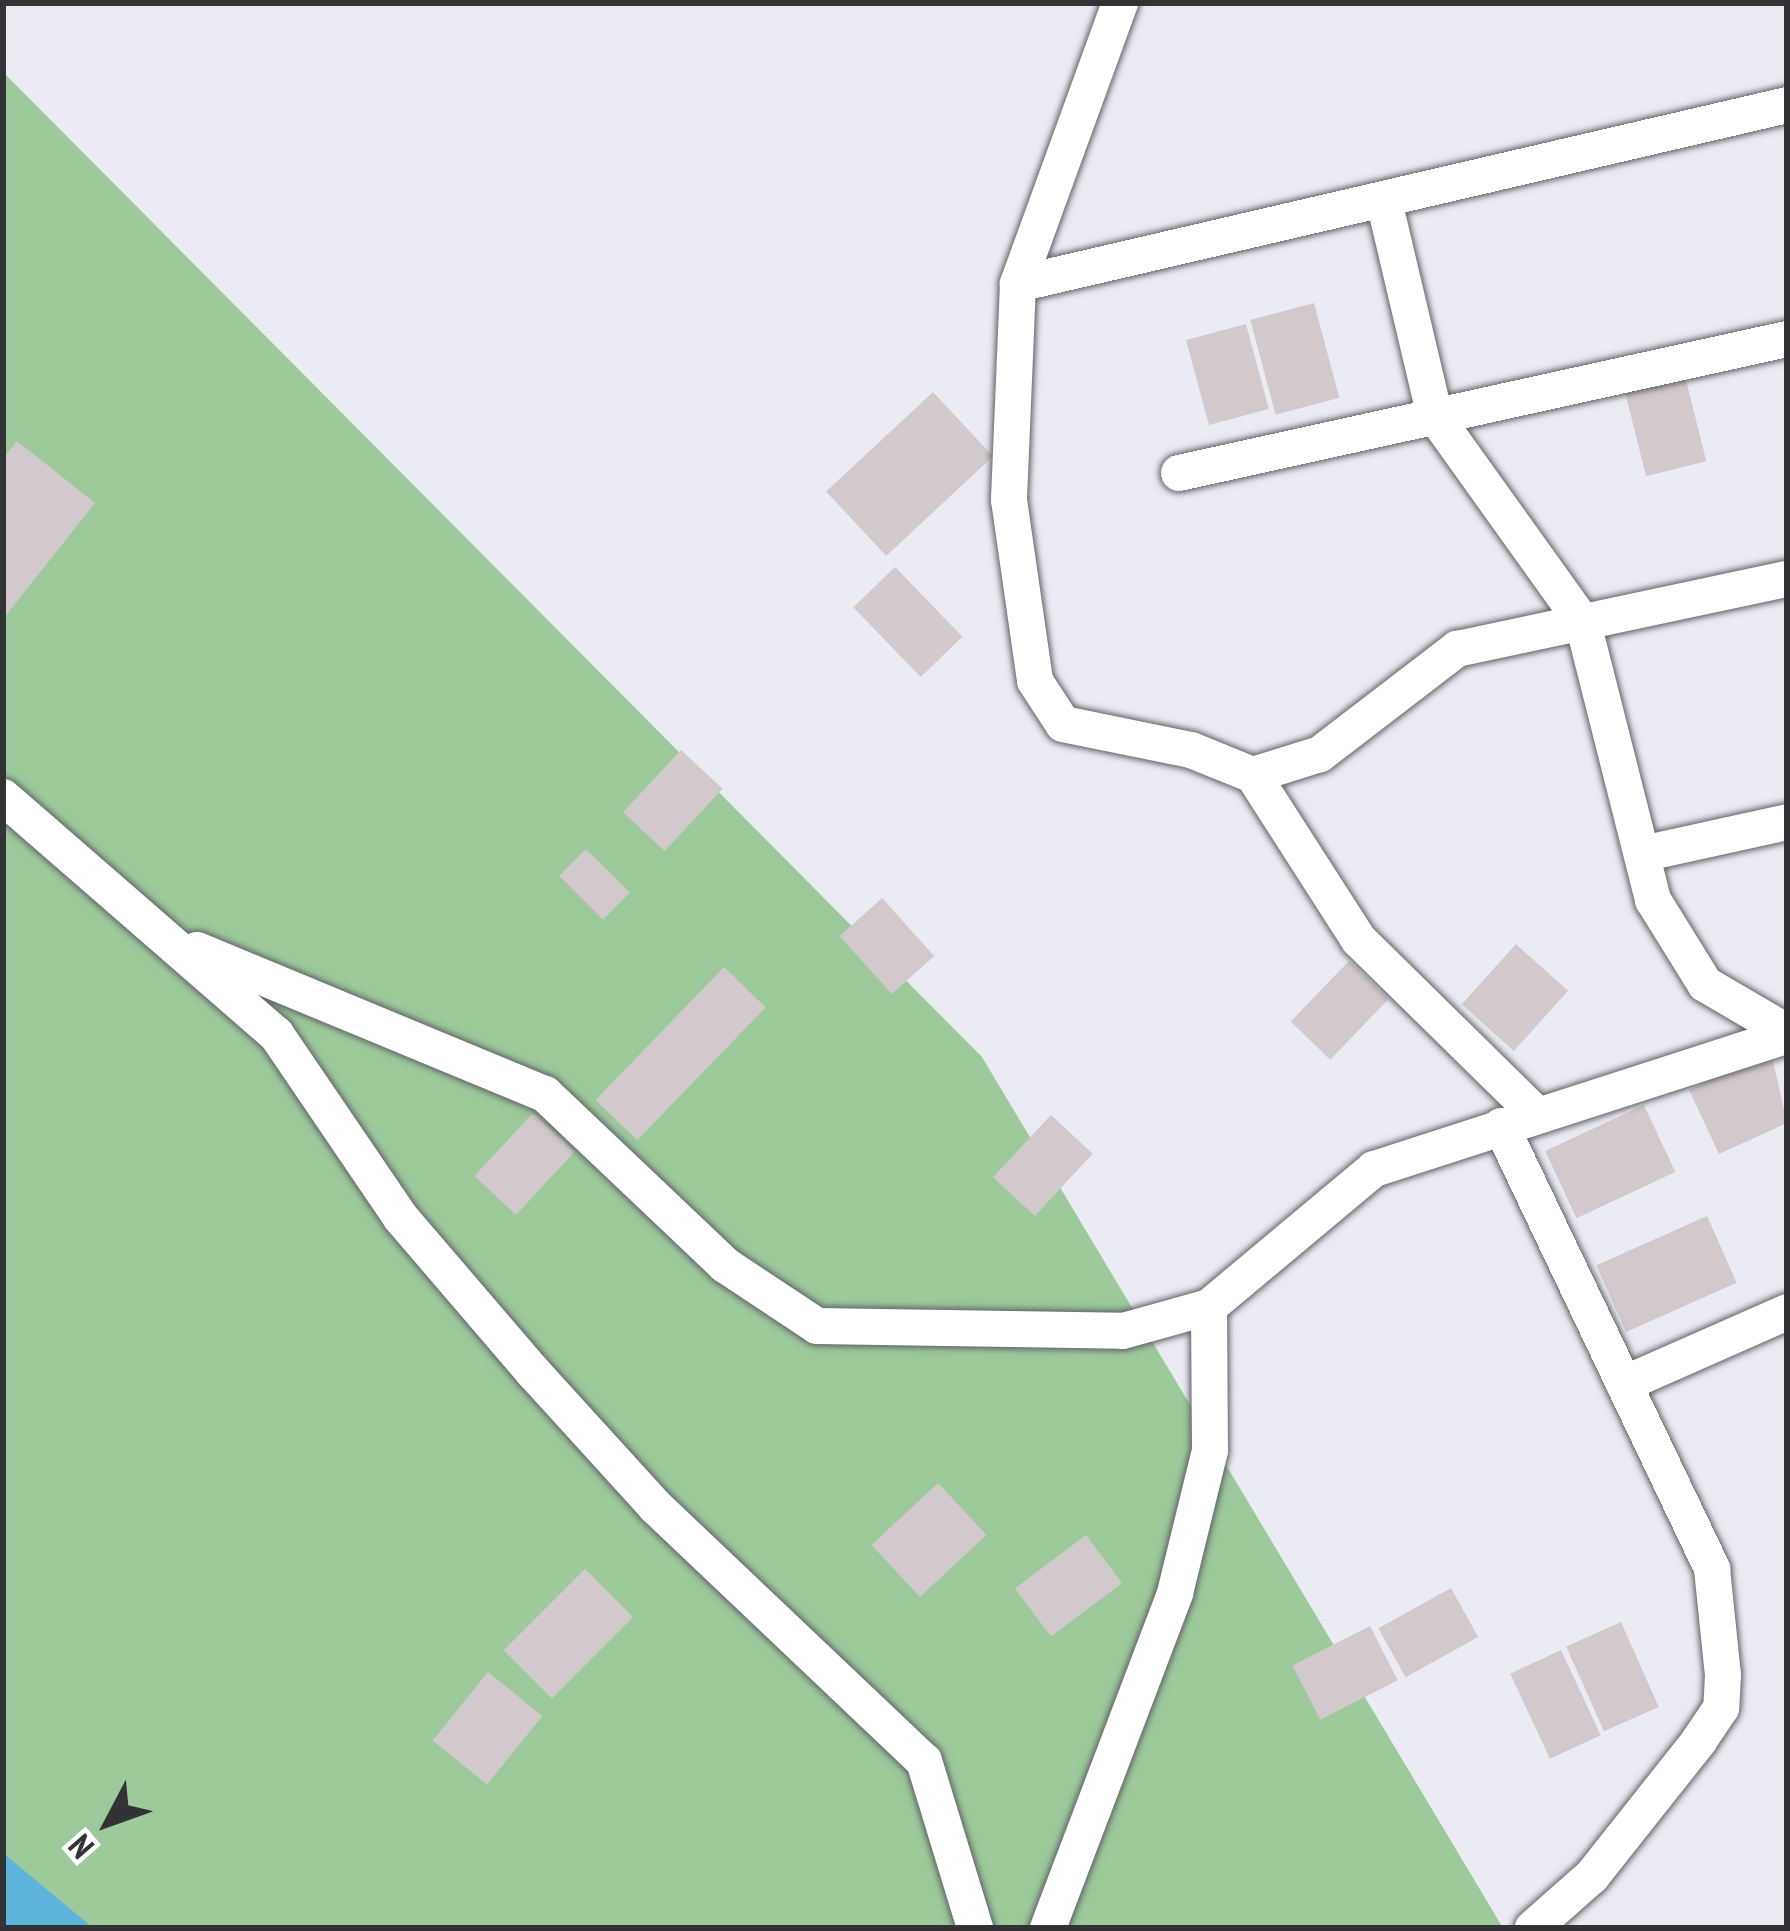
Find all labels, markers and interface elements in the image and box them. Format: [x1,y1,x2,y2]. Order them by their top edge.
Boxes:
north arrow [48,1763,168,1883]
text: N [58,1826,103,1868]

